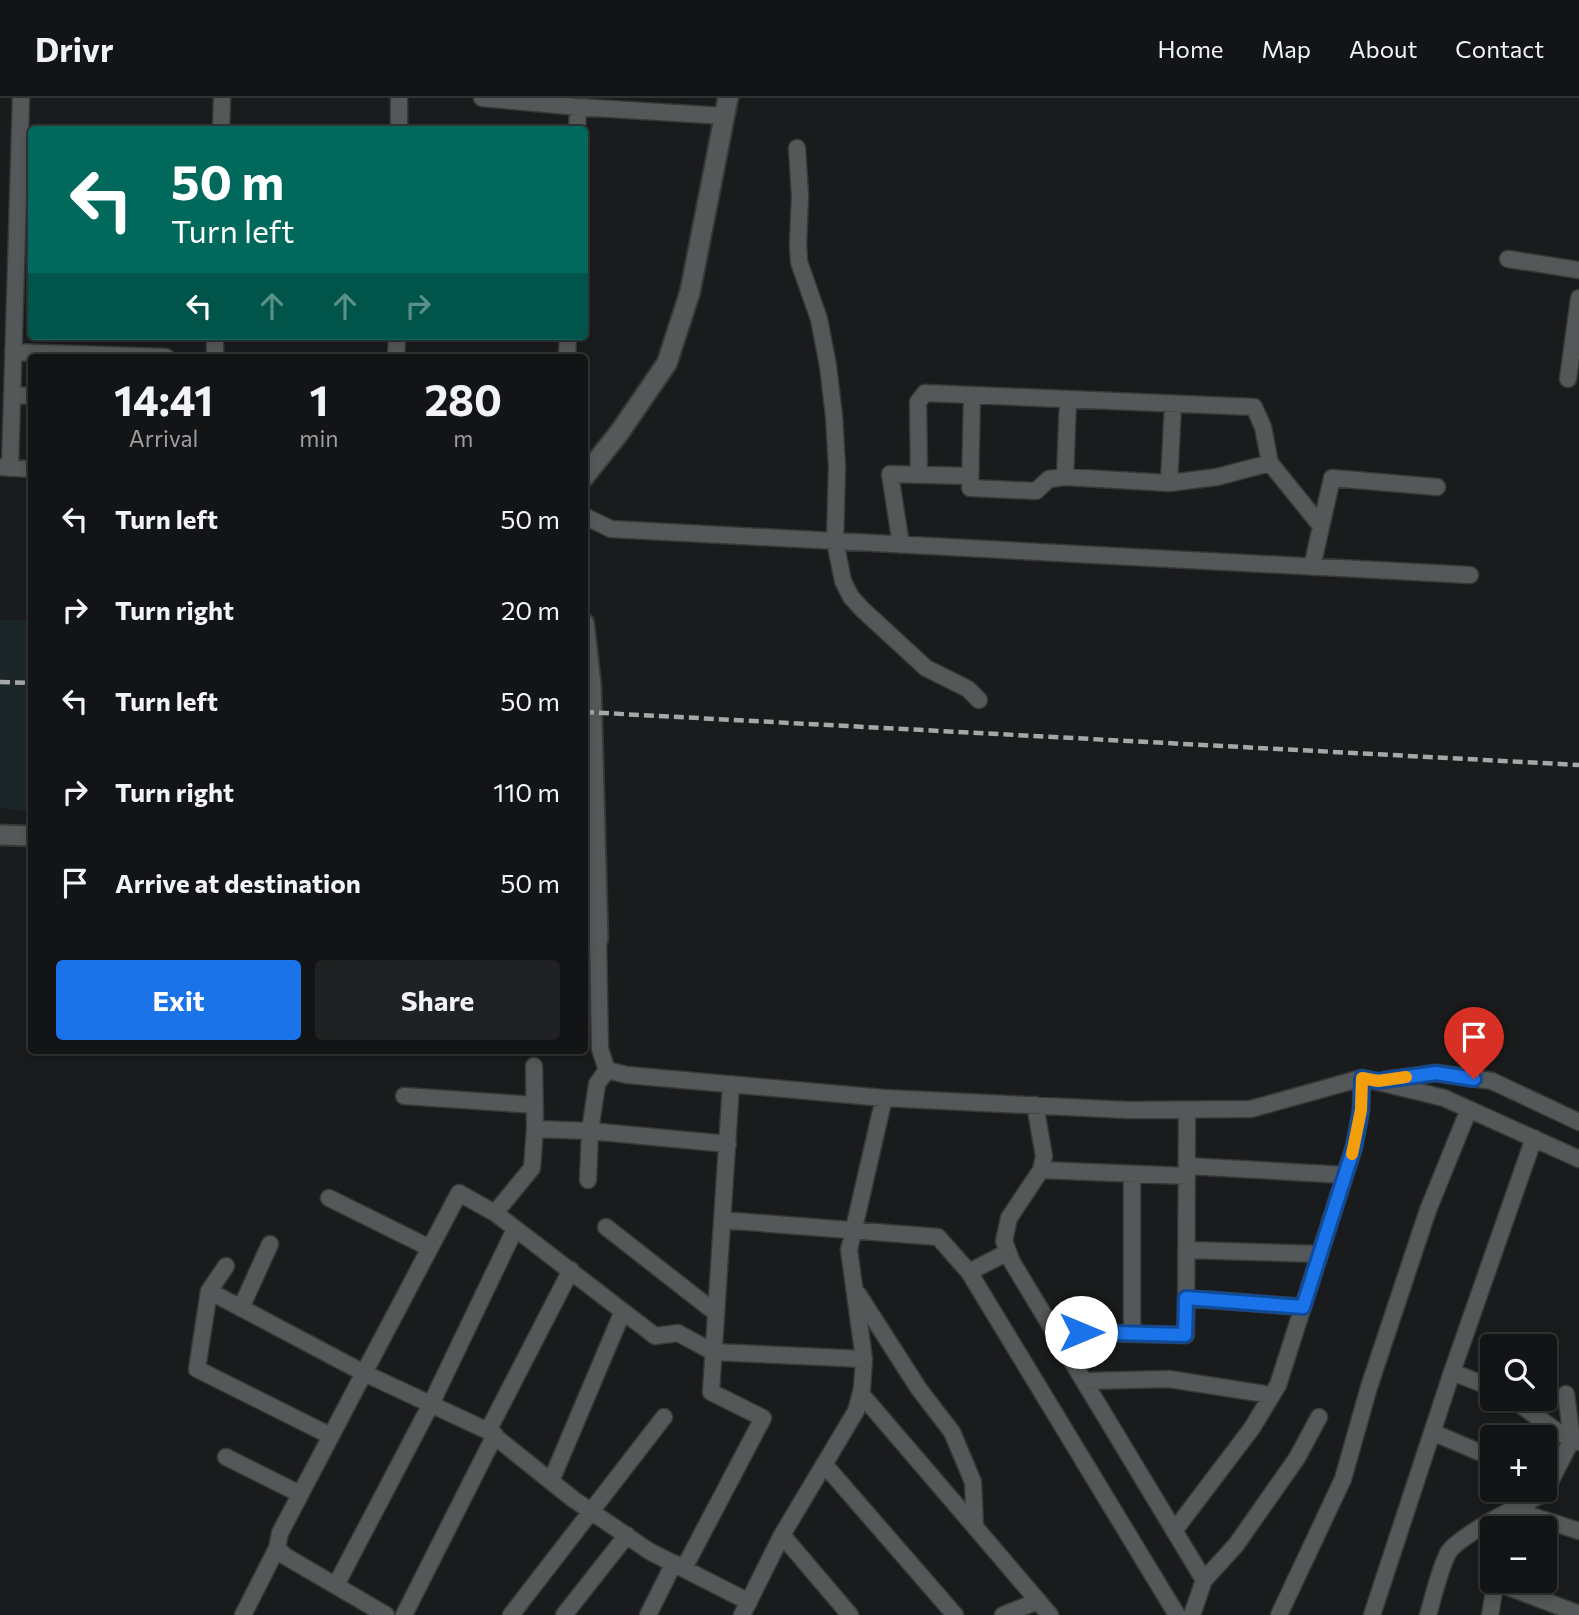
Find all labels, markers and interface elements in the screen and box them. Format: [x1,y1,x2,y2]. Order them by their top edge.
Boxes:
text: Drivr [35,28,114,69]
text: Home [1158,34,1224,63]
text: Map [1262,34,1311,63]
text: About [1349,34,1417,63]
text: Contact [1455,34,1544,63]
text: 50 m [171,150,284,210]
icon: left [56,154,147,245]
text: Turn left [171,210,295,250]
icon: left [180,287,218,325]
icon: ahead [253,287,291,325]
icon: ahead [326,287,364,325]
icon: right [399,287,437,325]
text: 14:41 [114,373,213,425]
text: 1 [309,373,328,425]
text: 280 [424,373,502,425]
text: Arrival [129,424,198,452]
text: min [299,424,339,452]
text: m [453,424,473,452]
icon: left [56,500,94,538]
text: Turn left [115,503,218,534]
text: 50 m [500,503,560,534]
icon: right [56,591,94,629]
text: Turn right [115,594,234,625]
text: 20 m [501,594,560,625]
icon: left [56,682,94,720]
text: Turn left [115,685,218,716]
text: 50 m [500,685,560,716]
icon: right [56,773,94,811]
text: Turn right [115,776,234,807]
text: 110 m [493,776,560,807]
icon: arrive [56,864,94,902]
text: Arrive at destination [115,867,361,898]
text: 50 m [500,867,560,898]
button: Exit [56,960,301,1040]
button: Share [315,960,560,1040]
pin [1444,1007,1504,1079]
icon: arrive [1455,1018,1493,1056]
position arrow [1044,1295,1118,1369]
map controls [1480,1334,1557,1593]
button: search [1480,1334,1557,1411]
button: + [1480,1425,1557,1502]
button: − [1480,1516,1557,1593]

